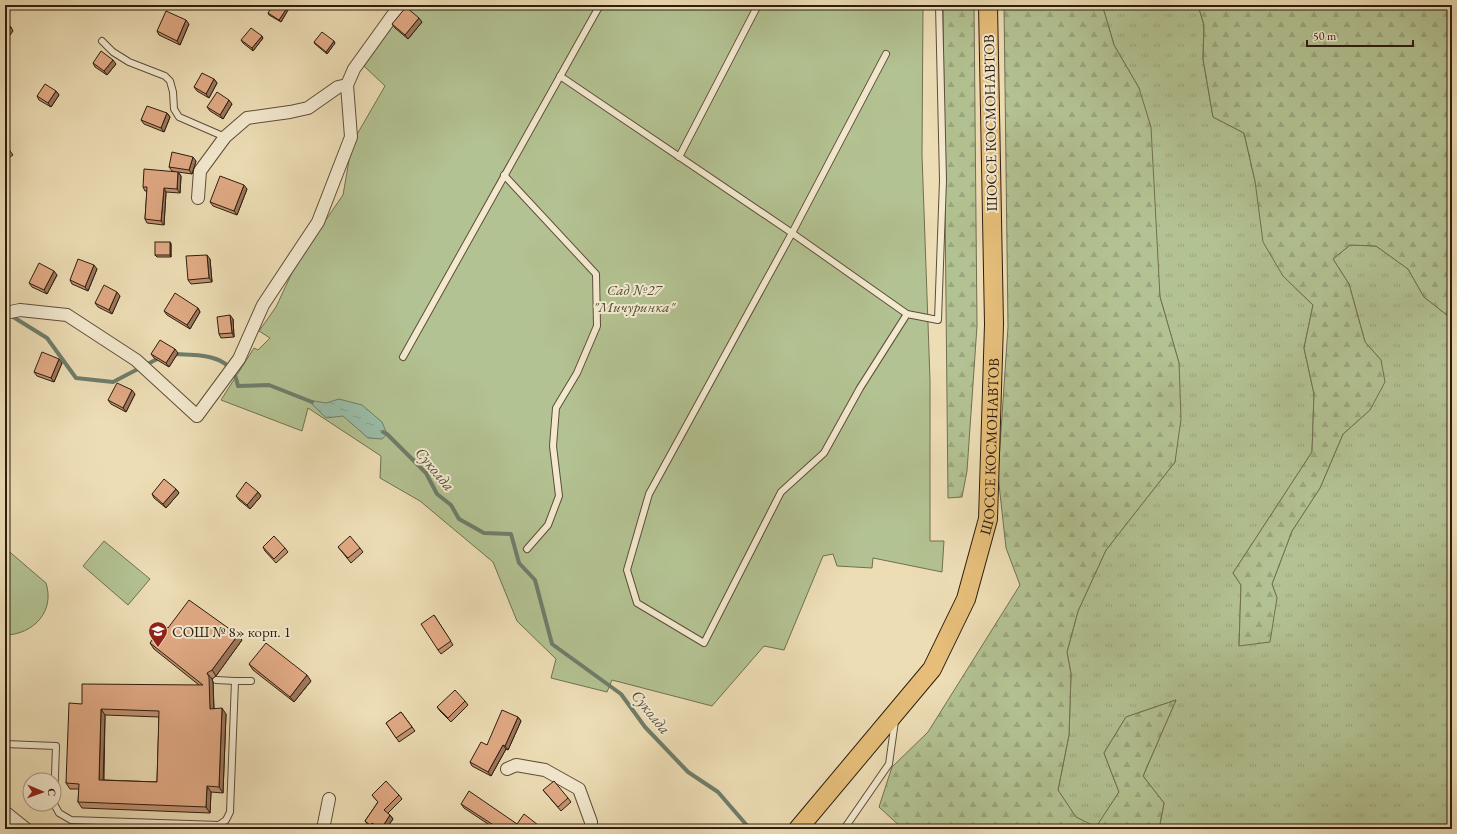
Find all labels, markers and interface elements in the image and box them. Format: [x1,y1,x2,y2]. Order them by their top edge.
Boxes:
scale bar [1307,22,1413,48]
text: 50 m [1313,28,1337,44]
street label: ШОССЕ КОСМОНАВТОВ [979,34,1001,212]
park label: Сад №27 "Мичуринка" [593,280,677,316]
street label: ШОССЕ КОСМОНАВТОВ [975,357,1002,537]
water label: Суколда [410,443,460,495]
school or university icon: СОШ № 8» корп. 1 [147,620,169,648]
place label: СОШ № 8» корп. 1 [172,622,291,641]
water label: Суколда [627,685,675,739]
north arrow [22,772,62,812]
text: С [45,788,59,797]

